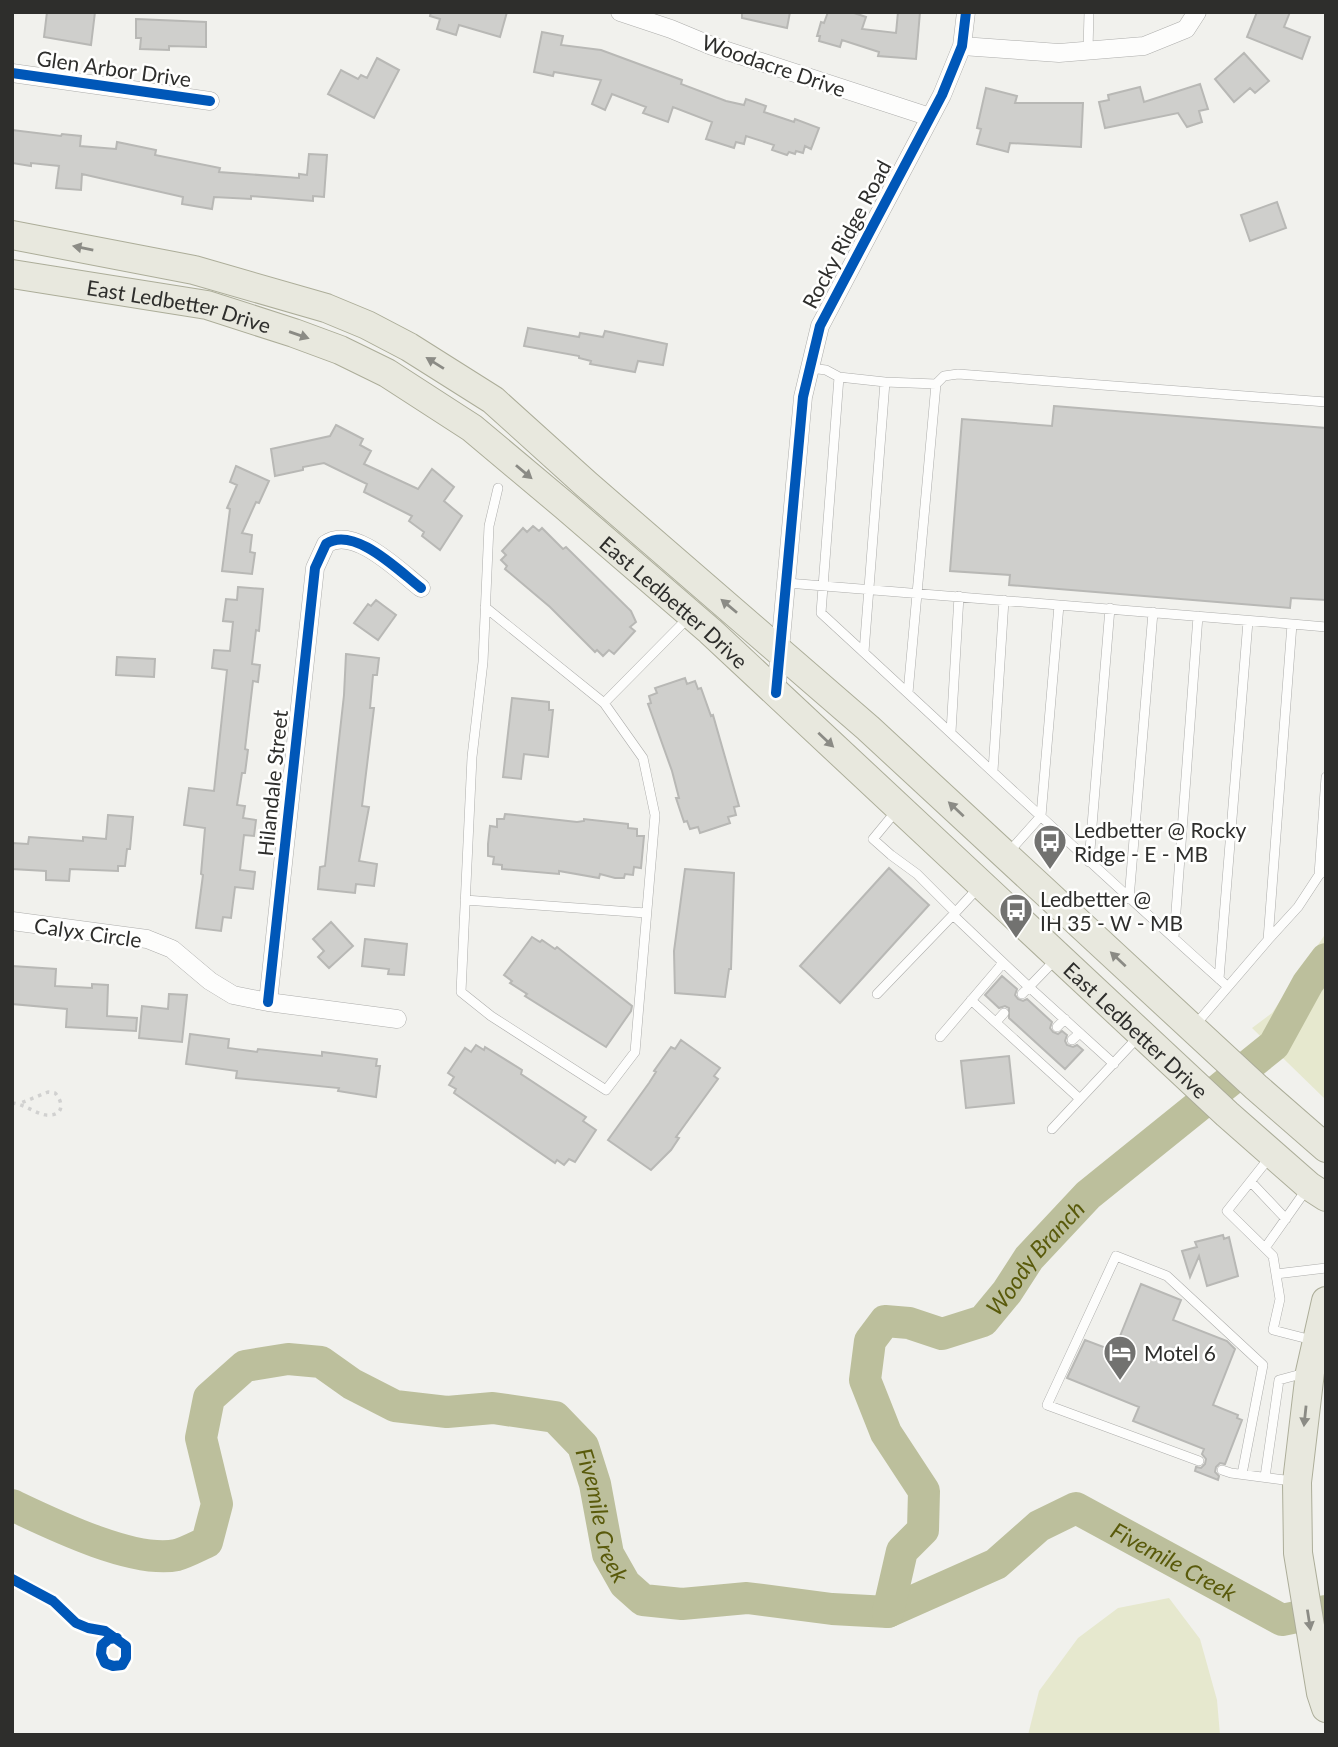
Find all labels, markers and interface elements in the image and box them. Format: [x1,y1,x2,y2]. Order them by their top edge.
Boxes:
street label: Woodacre Drive [699,29,849,101]
street label: Glen Arbor Drive [35,45,193,91]
street label: Rocky Ridge Road [796,156,896,312]
one-way arrow [72,242,94,253]
street label: East Ledbetter Drive [85,274,274,337]
one-way arrow [289,330,310,341]
one-way arrow [426,357,445,370]
one-way arrow [516,464,533,479]
street label: East Ledbetter Drive [596,530,753,673]
one-way arrow [721,599,738,614]
street label: Hilandale Street [252,708,292,857]
one-way arrow [817,731,834,747]
one-way arrow [948,802,965,818]
place label: Ledbetter @ Rocky Ridge - E - MB [1074,817,1247,866]
bus stop icon: Ledbetter @ Rocky Ridge - E - MB [1031,822,1069,871]
place label: Ledbetter @ IH 35 - W - MB [1040,886,1183,935]
bus stop icon: Ledbetter @ IH 35 - W - MB [997,891,1035,940]
street label: Calyx Circle [33,912,143,952]
one-way arrow [1109,951,1127,967]
street label: East Ledbetter Drive [1059,956,1214,1103]
water label: Woody Branch [980,1194,1090,1321]
hotel icon: Motel 6 [1101,1333,1139,1382]
place label: Motel 6 [1144,1340,1216,1365]
one-way arrow [1299,1406,1310,1428]
water label: Fivemile Creek [570,1444,636,1588]
water label: Fivemile Creek [1106,1516,1242,1607]
one-way arrow [1304,1609,1315,1631]

